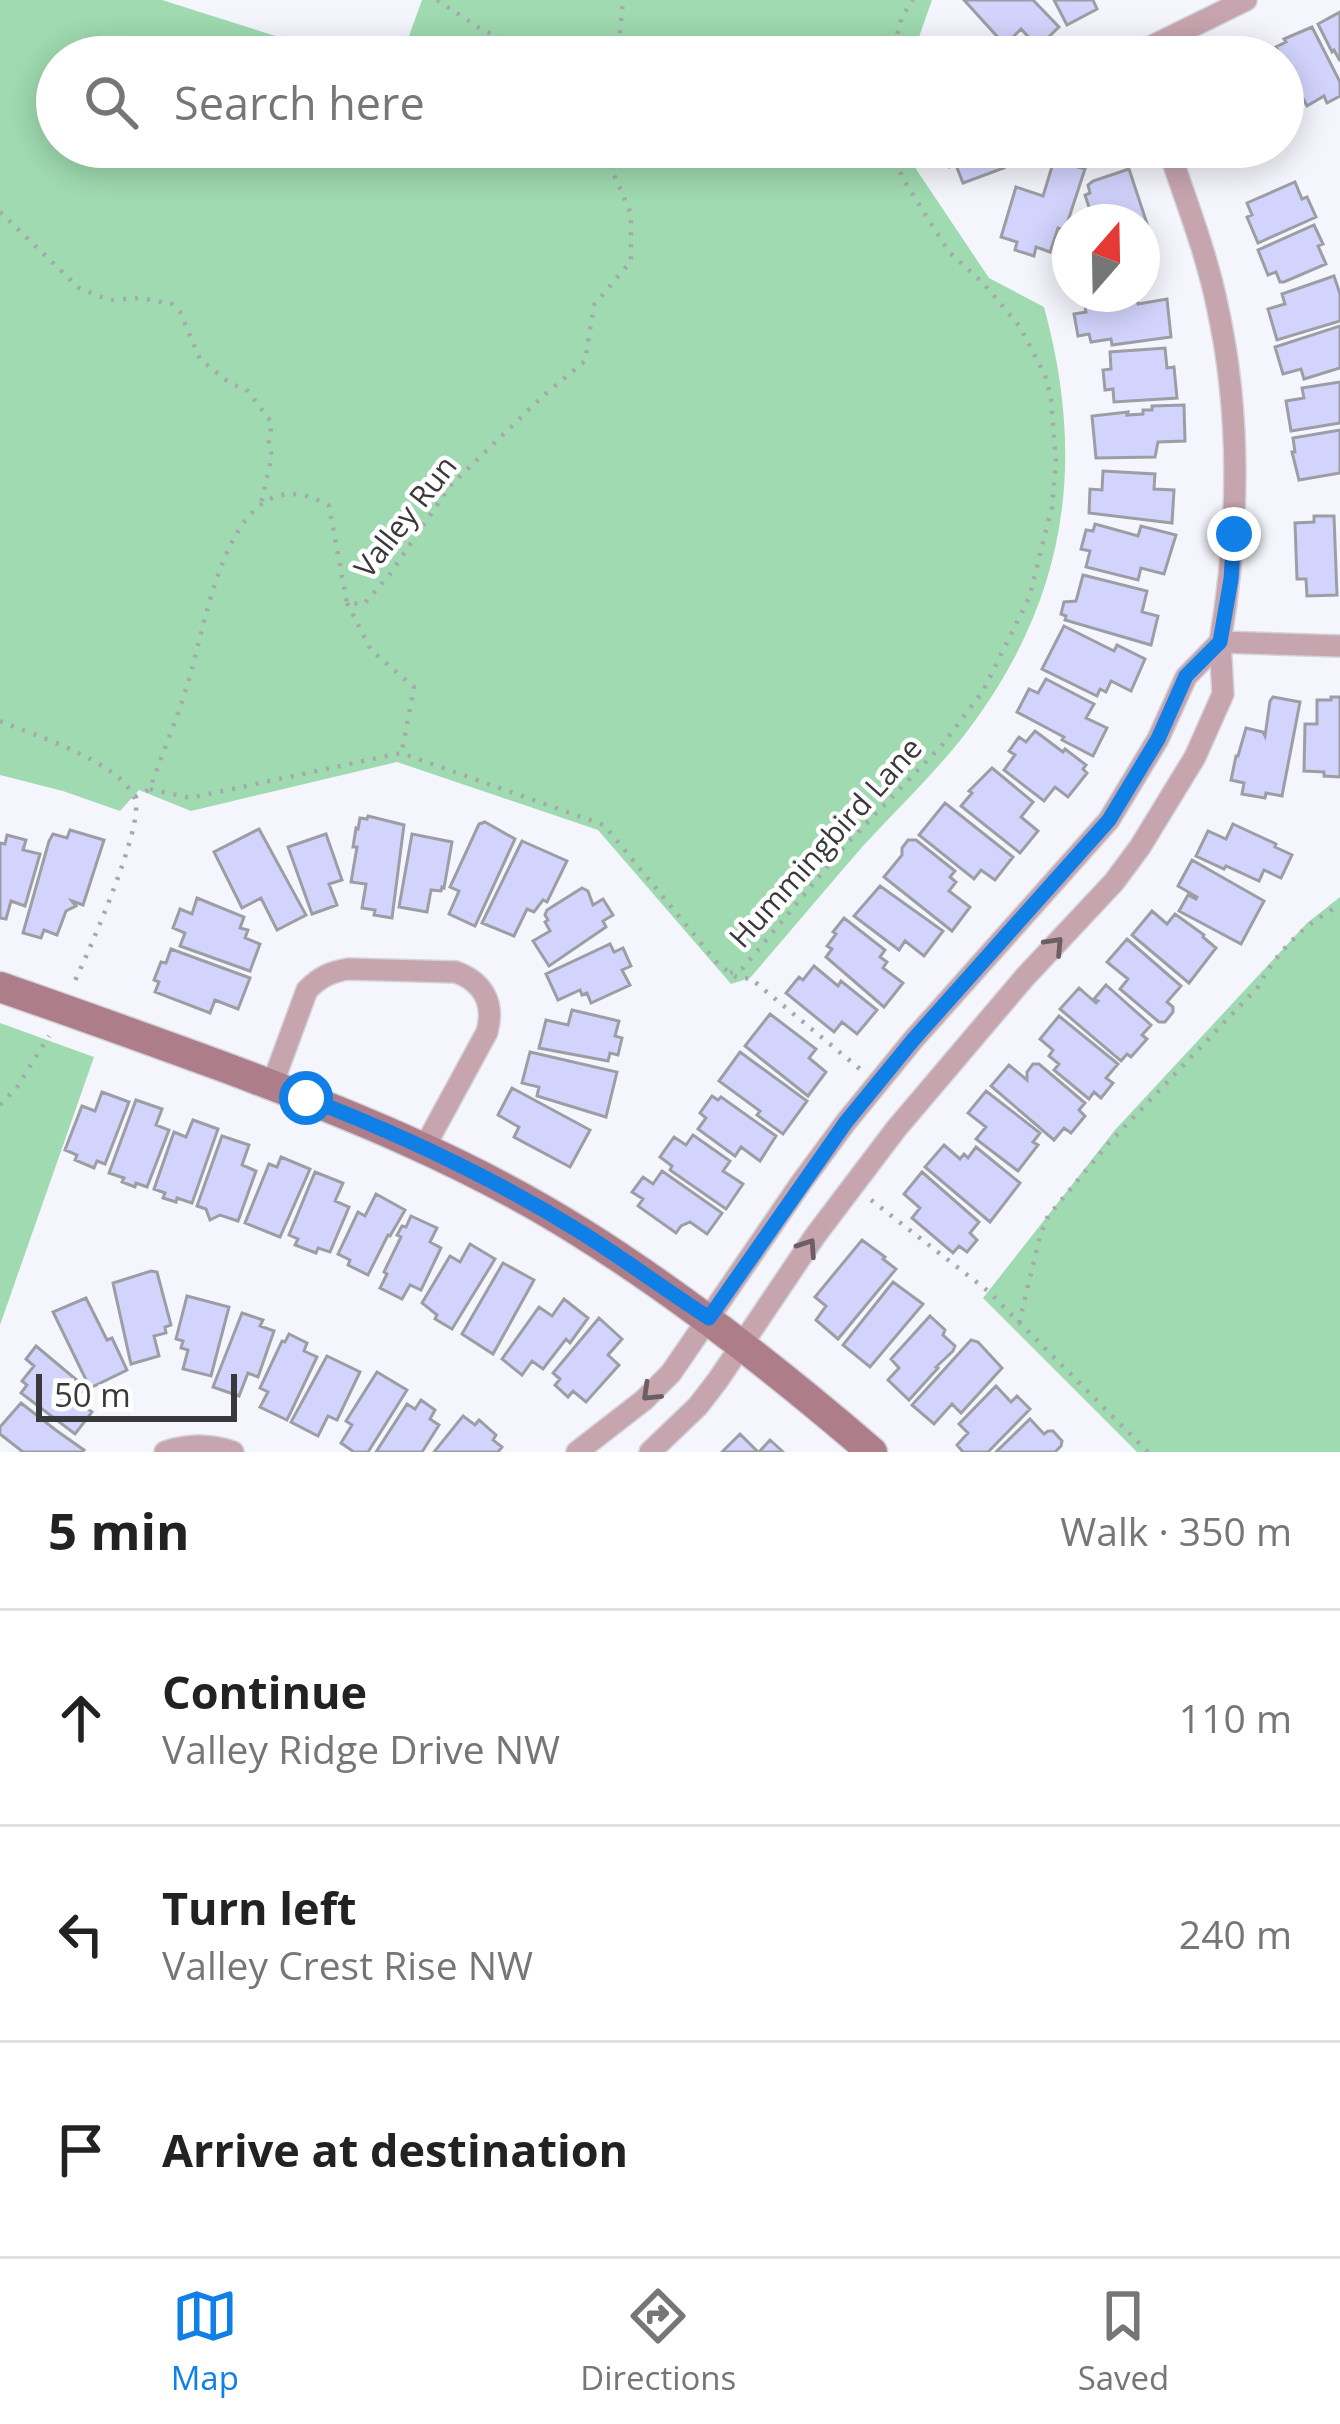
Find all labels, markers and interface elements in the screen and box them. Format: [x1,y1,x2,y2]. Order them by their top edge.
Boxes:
search box [36,36,1304,168]
icon: search [78,69,144,135]
text: Search here [174,72,425,133]
north arrow [1052,204,1160,312]
street label: Valley Run [344,446,466,586]
route end [1207,507,1261,561]
street label: Hummingbird Lane [719,728,931,956]
one-way arrow [1040,938,1062,959]
route start [279,1071,333,1125]
one-way arrow [794,1238,816,1260]
scale bar [36,1368,237,1421]
text: 50 m [54,1372,131,1417]
one-way arrow [642,1378,664,1400]
text: 5 min [48,1495,190,1565]
text: Walk · 350 m [1060,1504,1292,1557]
text: Continue [162,1661,367,1722]
icon: ahead [48,1685,114,1751]
text: 110 m [1179,1691,1292,1744]
text: Valley Ridge Drive NW [162,1722,560,1775]
text: Turn left [162,1877,357,1938]
icon: left [48,1901,114,1967]
text: 240 m [1179,1907,1292,1960]
text: Valley Crest Rise NW [162,1938,533,1991]
icon: arrive [48,2117,114,2183]
text: Arrive at destination [162,2119,628,2180]
tab: Map [171,2283,239,2400]
tab: Directions [580,2283,736,2400]
tab: Saved [1078,2283,1169,2400]

